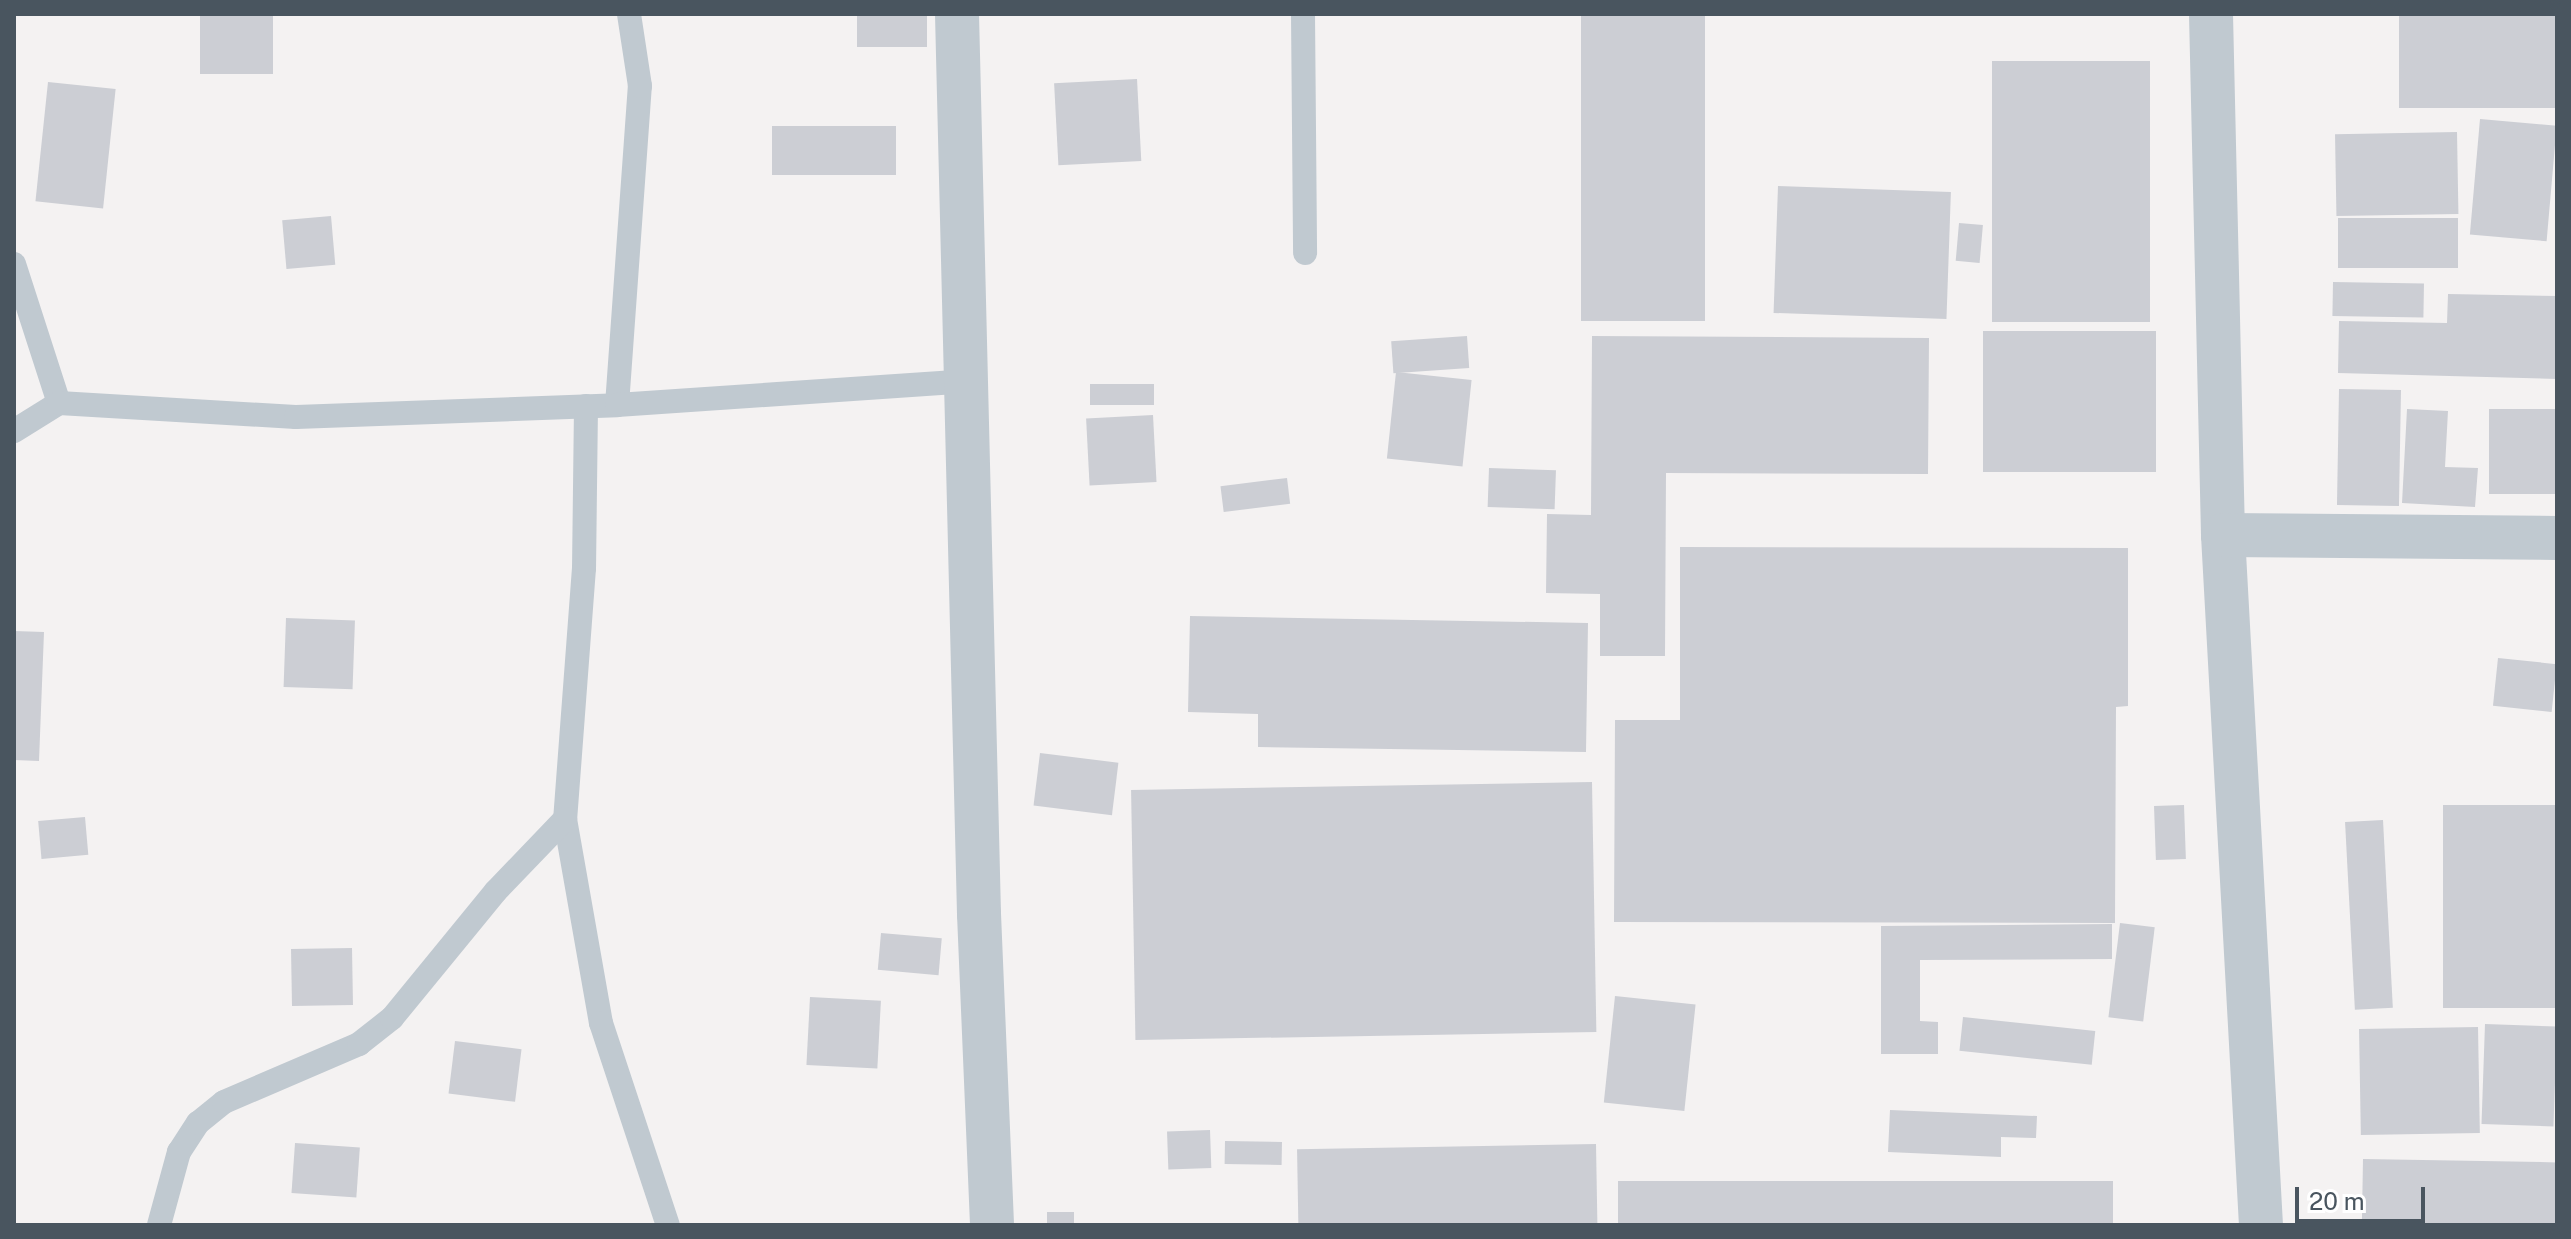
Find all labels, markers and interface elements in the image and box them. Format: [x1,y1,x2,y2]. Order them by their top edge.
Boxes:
scale bar [2299,1171,2429,1221]
text: 20 m [2309,1187,2365,1215]

